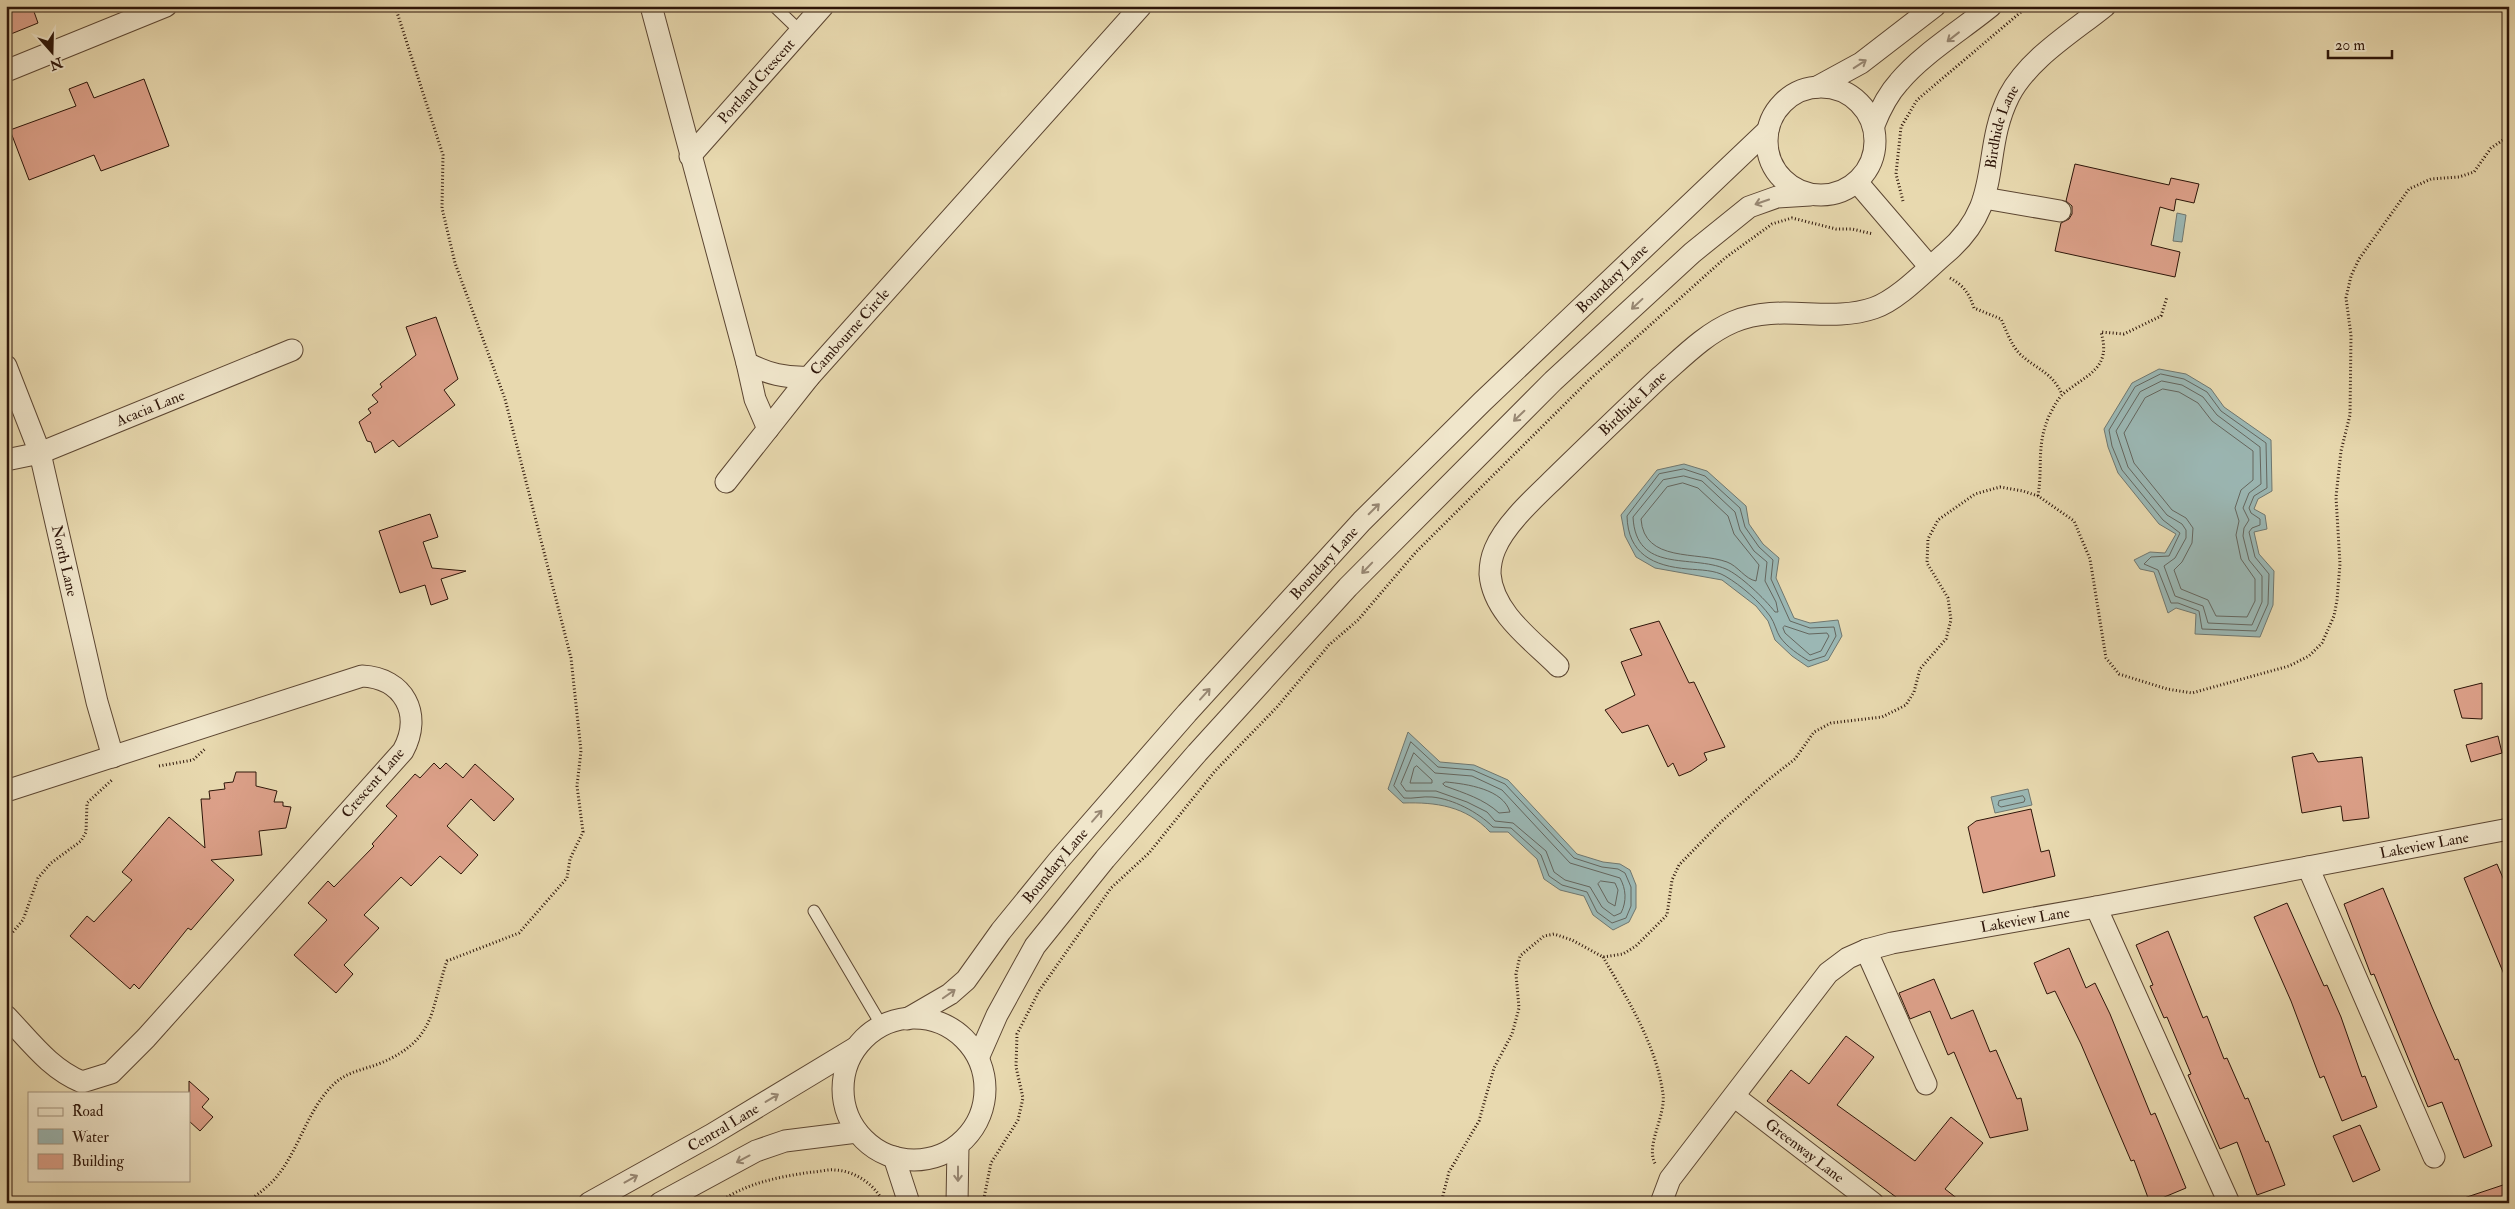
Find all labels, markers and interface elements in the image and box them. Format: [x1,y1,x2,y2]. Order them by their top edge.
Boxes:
north arrow [28,28,78,78]
scale bar [2328,28,2391,60]
one-way arrow [1946,31,1959,42]
street label: Portland Crescent [714,35,799,128]
text: 20 m [2335,36,2365,55]
text: N [47,53,66,74]
one-way arrow [1852,59,1866,69]
street label: Birdhide Lane [1981,81,2023,170]
one-way arrow [1754,198,1770,208]
street label: Boundary Lane [1572,240,1652,317]
street label: Cambourne Circle [806,284,894,379]
one-way arrow [1631,298,1643,310]
street label: Birdhide Lane [1595,366,1670,440]
street label: Acacia Lane [112,385,187,431]
one-way arrow [1512,410,1525,422]
one-way arrow [1367,504,1379,516]
street label: Boundary Lane [1286,522,1362,603]
street label: North Lane [47,523,82,598]
one-way arrow [1361,562,1373,574]
one-way arrow [1199,687,1211,700]
street label: Crescent Lane [337,744,409,822]
one-way arrow [1092,809,1103,822]
street label: Boundary Lane [1018,824,1092,907]
street label: Lakeview Lane [2378,827,2470,863]
street label: Lakeview Lane [1979,902,2071,937]
one-way arrow [942,989,956,999]
legend [28,1092,190,1182]
one-way arrow [765,1093,779,1103]
street label: Central Lane [684,1099,762,1156]
text: Road [72,1102,104,1121]
street label: Greenway Lane [1762,1114,1848,1187]
text: Water [71,1128,109,1147]
text: Building [72,1152,124,1171]
one-way arrow [736,1154,750,1164]
one-way arrow [953,1166,962,1182]
one-way arrow [624,1174,639,1184]

